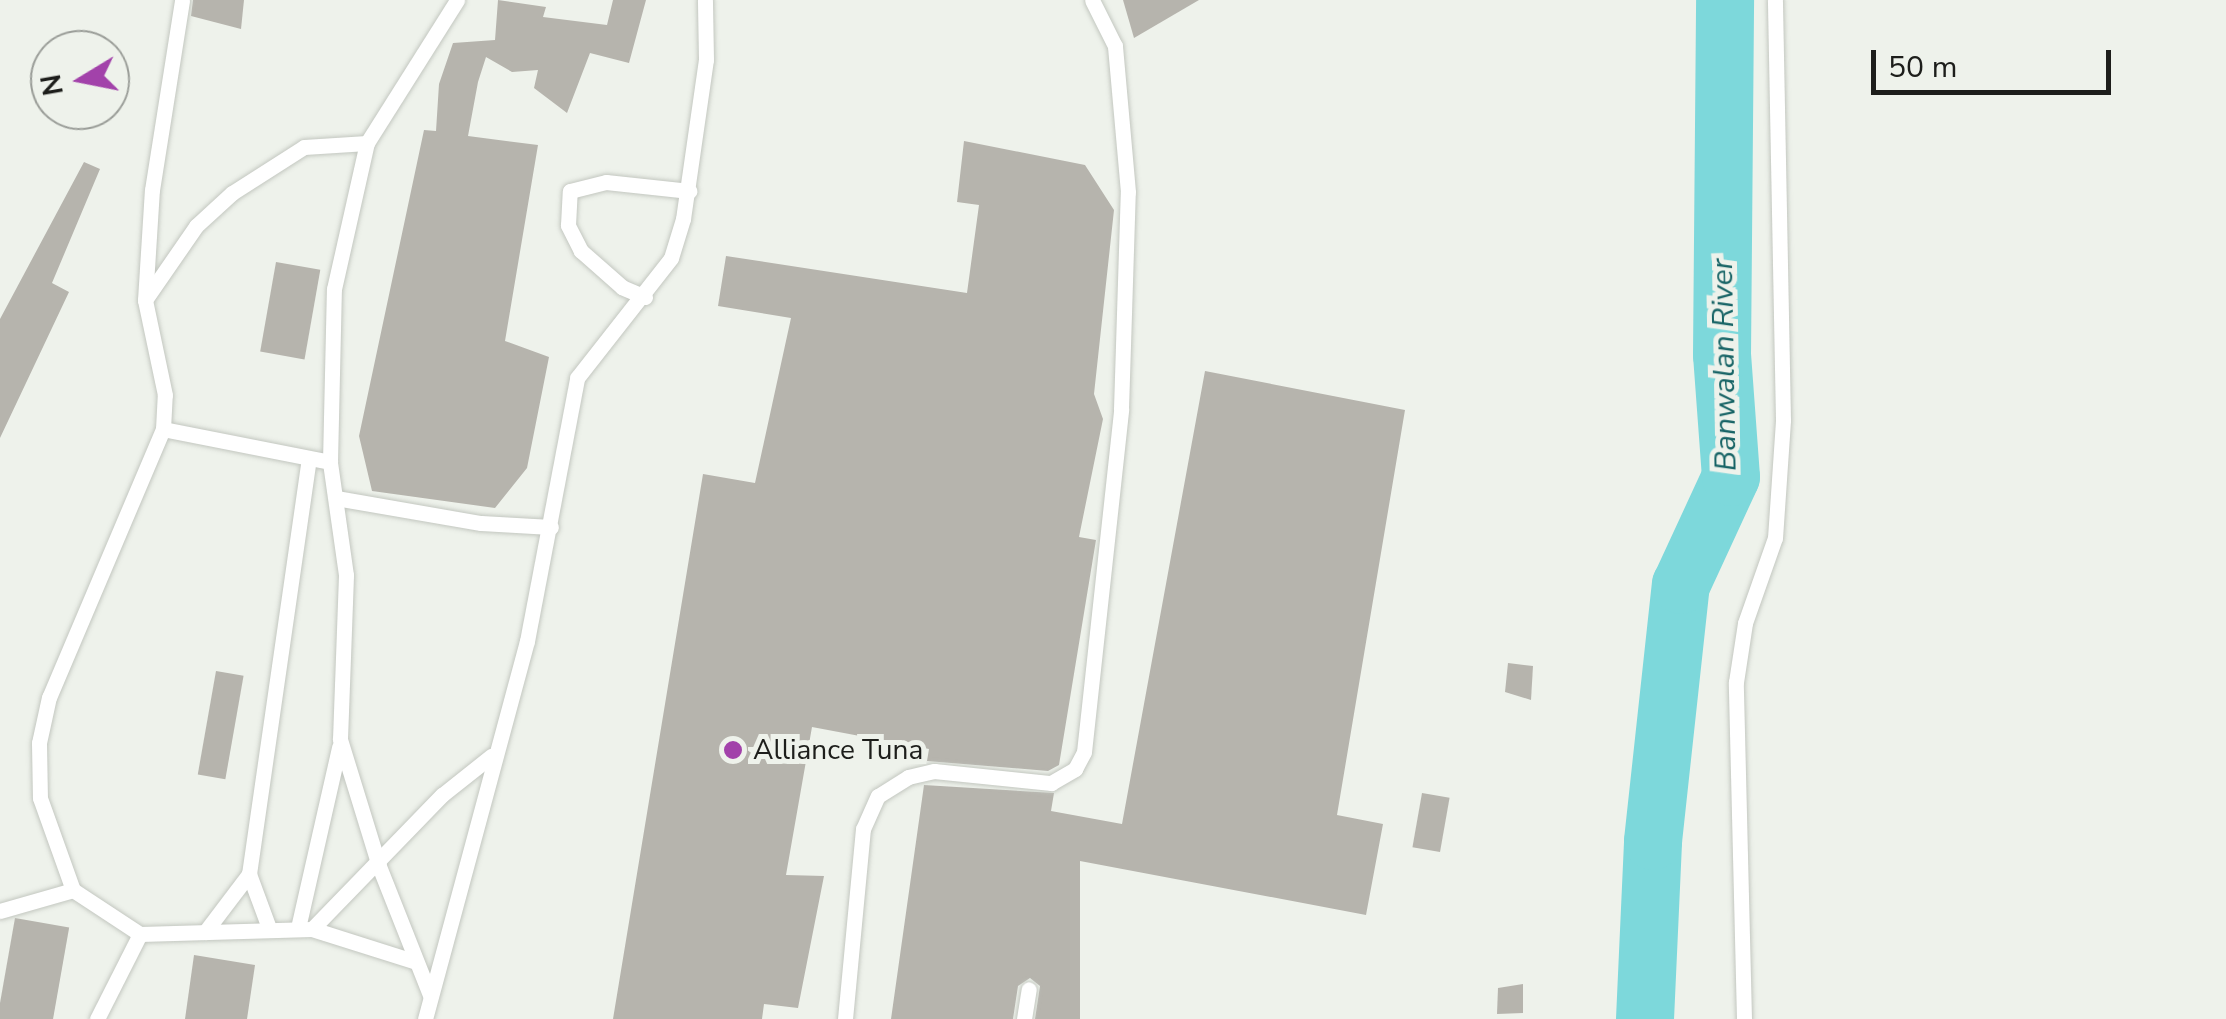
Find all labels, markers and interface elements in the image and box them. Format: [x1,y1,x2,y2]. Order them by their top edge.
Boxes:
north arrow [30,30,130,130]
scale bar [1876,30,2116,92]
text: 50 m [1888,47,1957,88]
text: N [32,71,73,98]
water label: Banwalan River [1705,259,1745,471]
place label: Alliance Tuna [753,733,923,767]
marker: Alliance Tuna [722,739,744,761]

